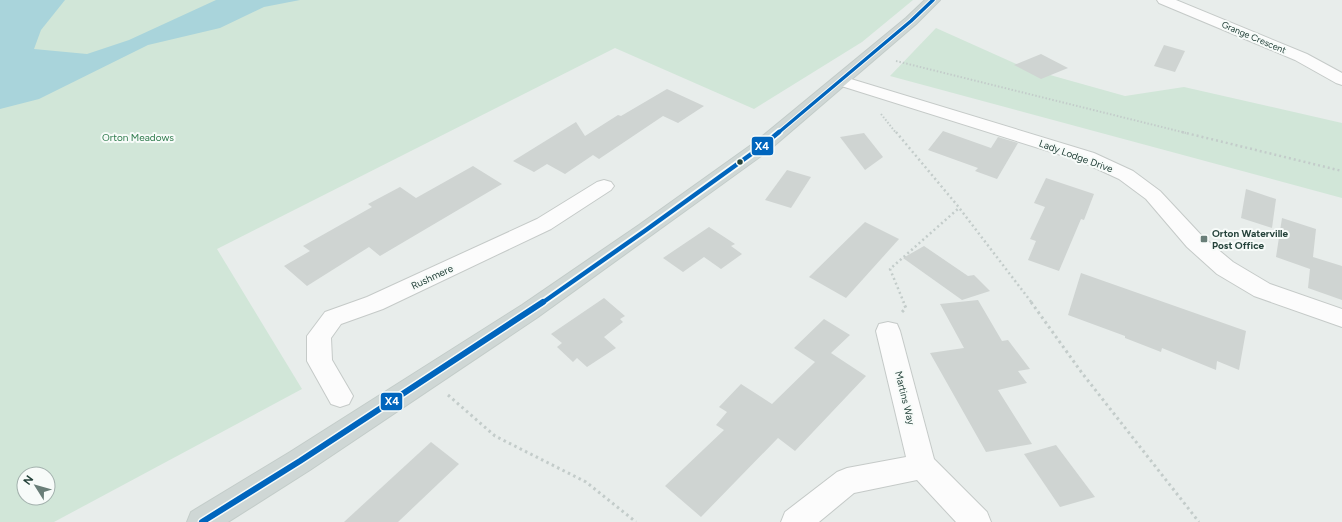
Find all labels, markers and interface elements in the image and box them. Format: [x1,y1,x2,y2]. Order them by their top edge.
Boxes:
street label: Grange Crescent [1220,19,1288,56]
park label: Orton Meadows [102,131,174,144]
line badge: X4 [751,136,774,156]
street label: Lady Lodge Drive [1037,137,1115,176]
text: X4 [755,140,769,153]
unlabelled marker [735,157,745,167]
place label: Orton Waterville Post Office [1212,227,1289,252]
marker: Orton Waterville Post Office [1199,234,1209,244]
street label: Rushmere [409,261,456,292]
street label: Martins Way [892,370,918,427]
line badge: X4 [380,392,403,411]
text: X4 [385,395,399,408]
north arrow [16,466,56,506]
text: N [21,473,36,488]

